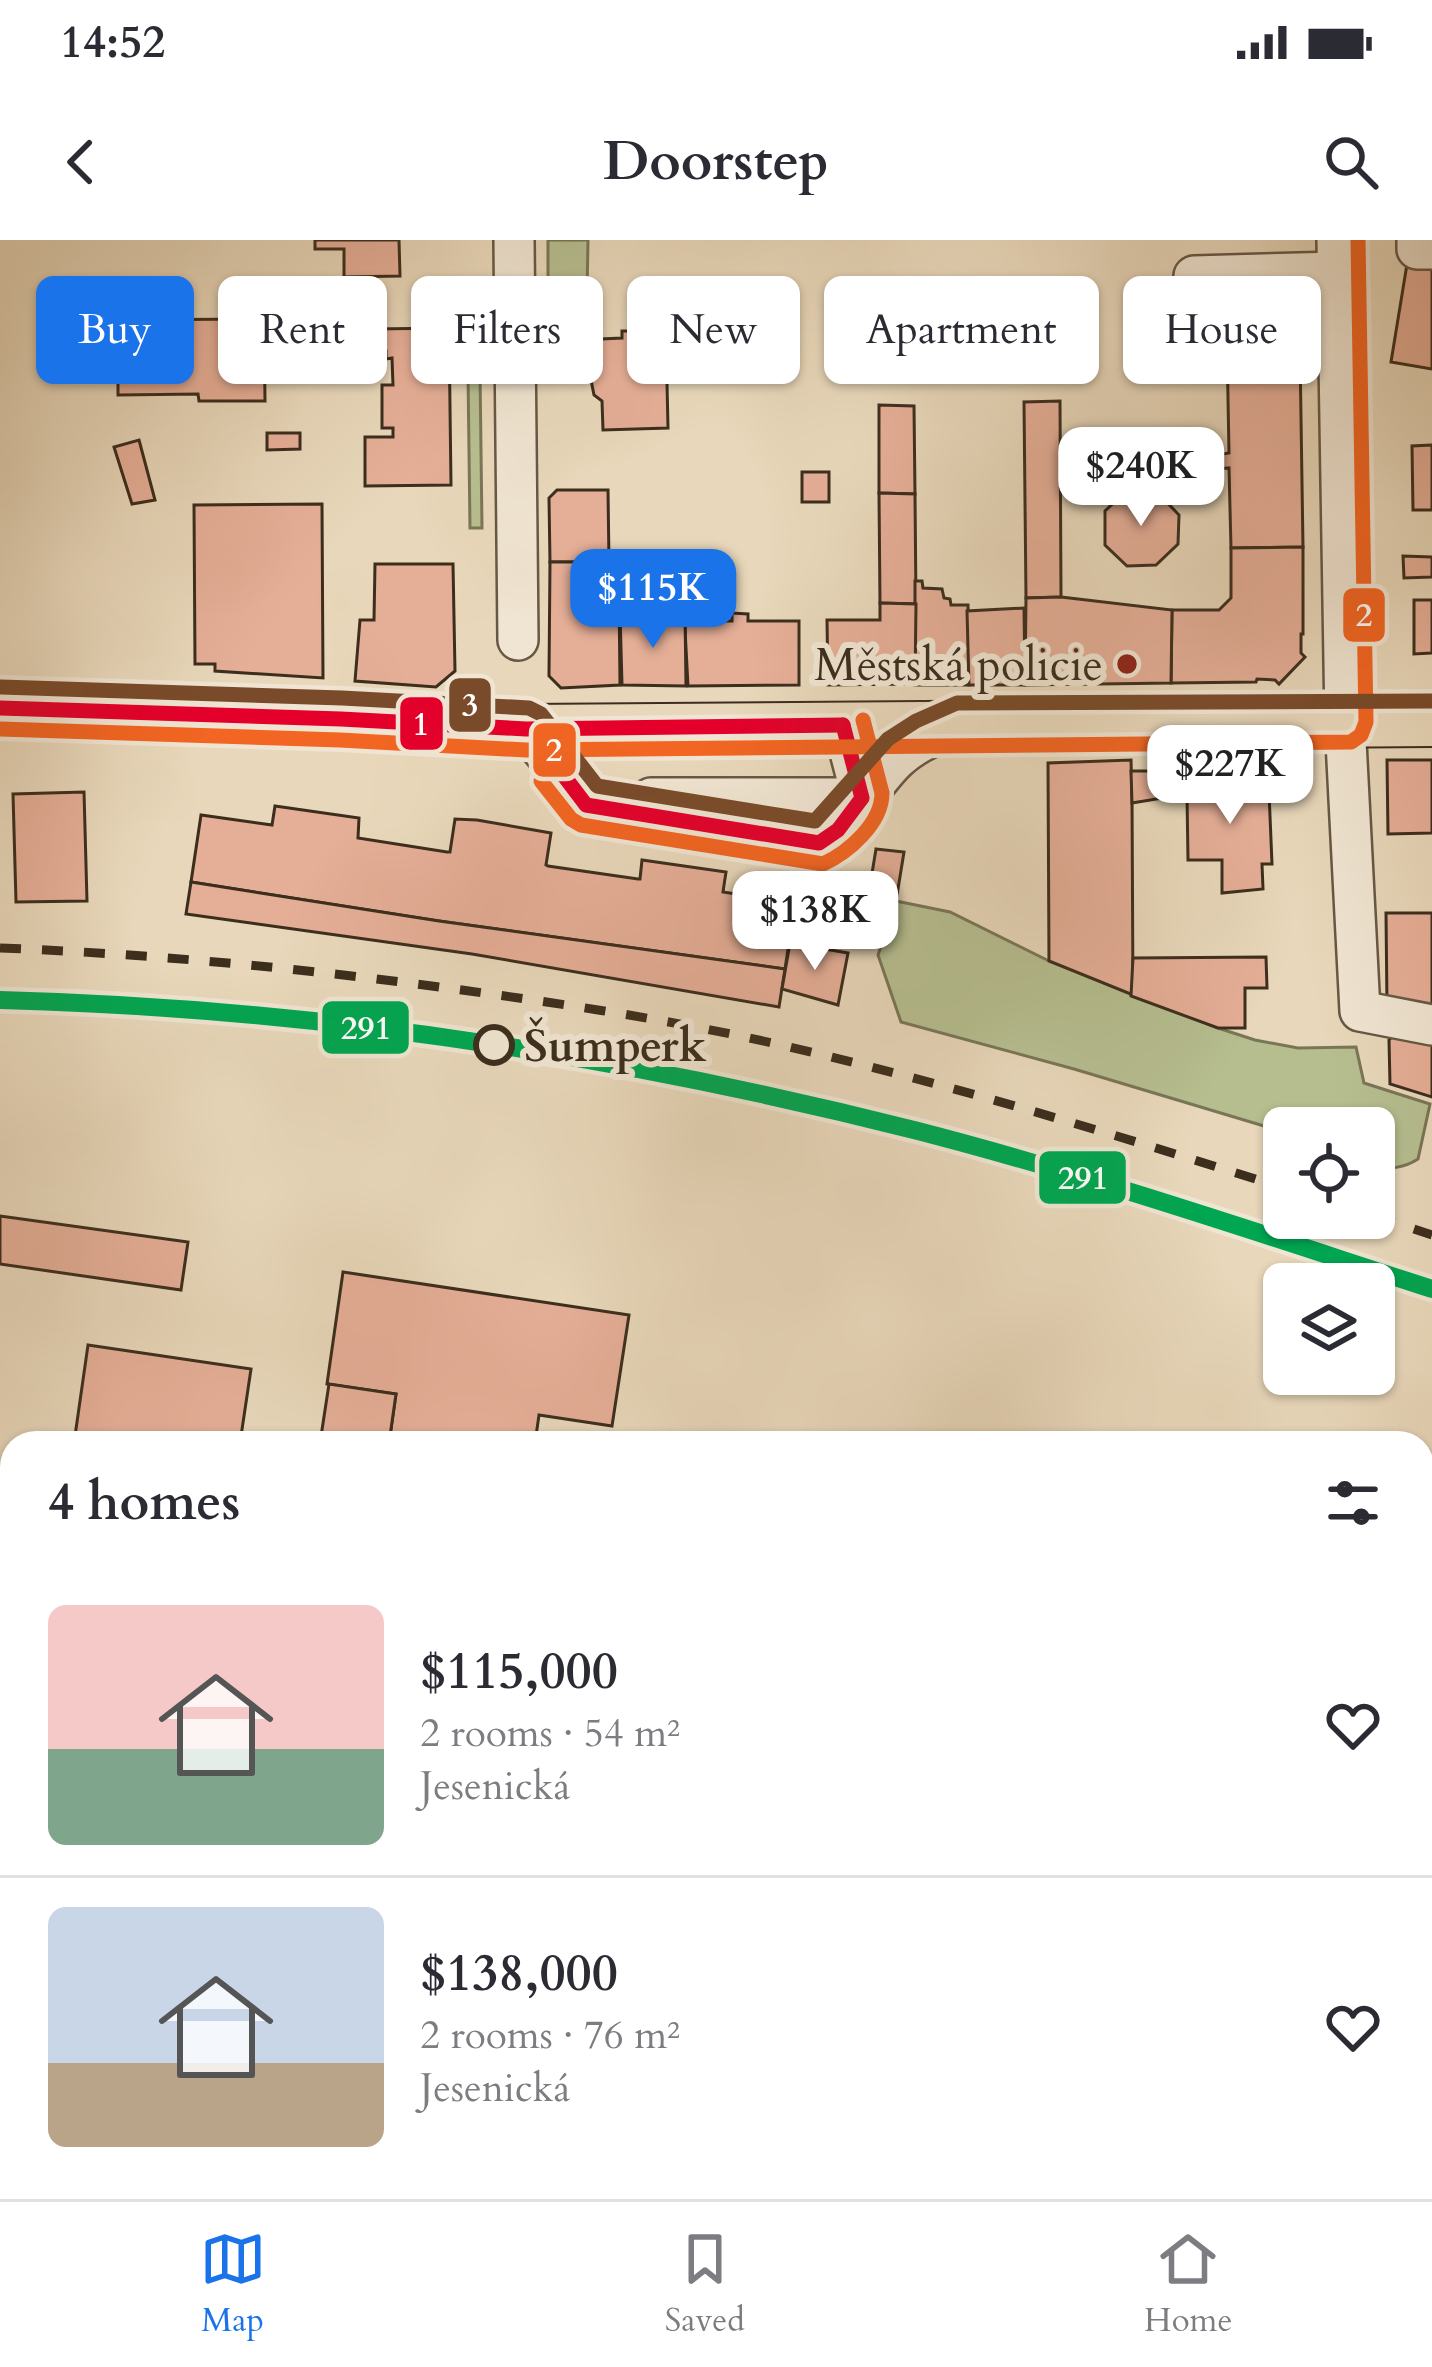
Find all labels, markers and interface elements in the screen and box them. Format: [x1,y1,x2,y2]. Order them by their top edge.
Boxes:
text: 14:52 [60,12,165,73]
text: Doorstep [603,126,829,199]
icon: back [48,129,114,195]
icon: search [1318,129,1384,195]
chip: Buy [36,276,194,384]
chip: Rent [218,276,387,384]
chip: Filters [411,276,603,384]
chip: New [627,276,800,384]
chip: Apartment [824,276,1099,384]
chip: House [1123,276,1321,384]
pin: $240K [1057,427,1225,529]
text: $240K [1085,439,1197,492]
pin: $115K [569,549,737,651]
text: $115K [597,561,709,614]
line badge: 2 [1341,586,1387,644]
text: 2 [1356,593,1373,638]
place label: Městská policie [814,635,1103,696]
marker: Městská policie [1114,651,1140,677]
line badge: 3 [447,676,493,734]
text: 3 [462,683,478,728]
line badge: 1 [398,695,445,752]
text: 1 [413,702,429,747]
line badge: 2 [531,721,578,779]
pin: $227K [1146,725,1314,827]
text: 2 [546,728,563,773]
text: $227K [1174,737,1286,790]
pin: $138K [731,871,899,973]
text: $138K [759,883,871,936]
line badge: 291 [320,999,411,1056]
text: 291 [341,1006,391,1051]
place label: Šumperk [524,1016,707,1077]
marker: Šumperk [475,1026,513,1064]
map controls [1263,1107,1395,1395]
button: locate [1263,1107,1395,1239]
line badge: 291 [1037,1149,1128,1206]
text: 291 [1058,1156,1108,1201]
button: layers [1263,1263,1395,1395]
text: 4 homes [48,1468,240,1538]
icon: filters [1320,1470,1386,1536]
text: $115,000 [420,1637,618,1707]
icon: home [144,1653,288,1797]
icon: heart [1320,1692,1386,1758]
text: 2 rooms · 54 m² [420,1707,680,1760]
text: Jesenická [420,1760,570,1813]
text: $138,000 [420,1939,618,2009]
icon: home [144,1955,288,2099]
icon: heart [1320,1994,1386,2060]
text: 2 rooms · 76 m² [420,2009,680,2062]
text: Jesenická [420,2062,570,2115]
tab: Map [200,2226,266,2343]
tab: Saved [665,2226,745,2343]
tab: Home [1144,2226,1232,2343]

